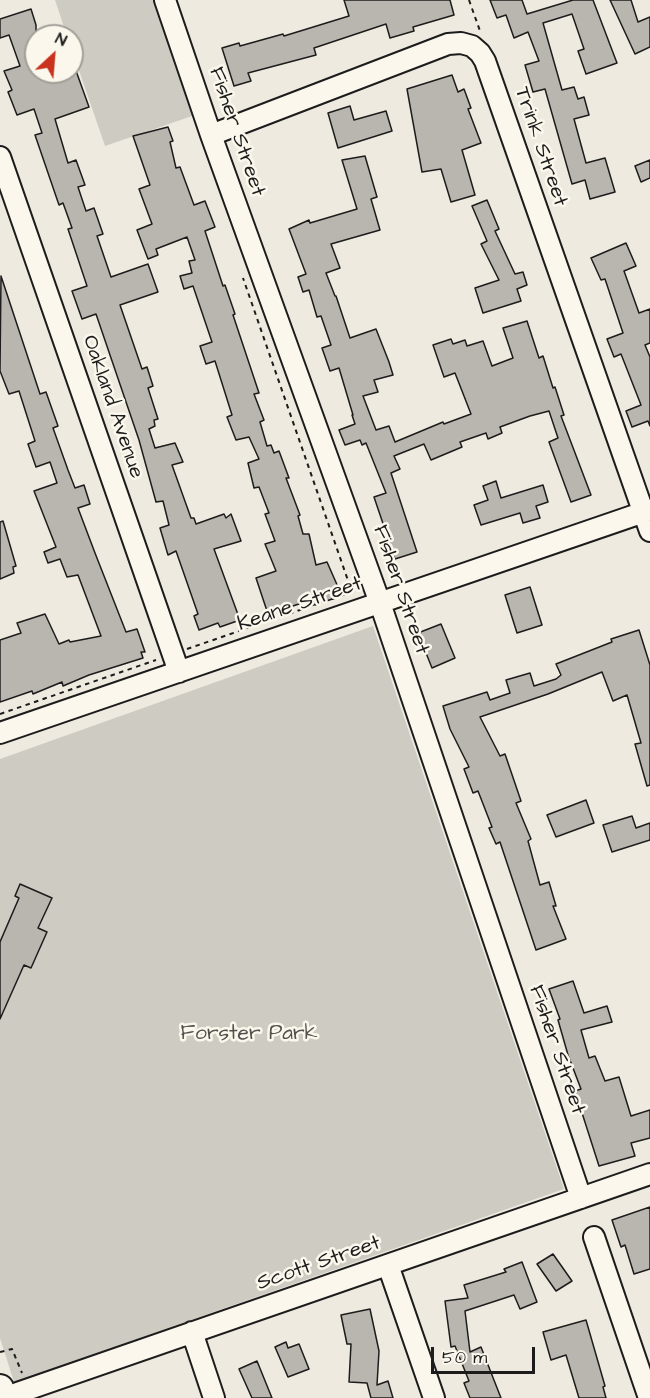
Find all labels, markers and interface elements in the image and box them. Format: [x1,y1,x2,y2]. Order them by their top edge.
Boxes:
north arrow [24,24,84,84]
text: N [52,28,70,52]
street label: Fisher Street [202,64,270,200]
street label: Trink Street [508,84,572,210]
street label: Oakland Avenue [76,332,148,482]
street label: Fisher Street [366,522,434,658]
street label: Keane Street [235,572,365,638]
street label: Fisher Street [522,982,590,1118]
park label: Forster Park [181,1022,317,1048]
street label: Scott Street [254,1231,384,1297]
scale bar [434,1335,538,1373]
text: 50 m [442,1345,487,1370]

